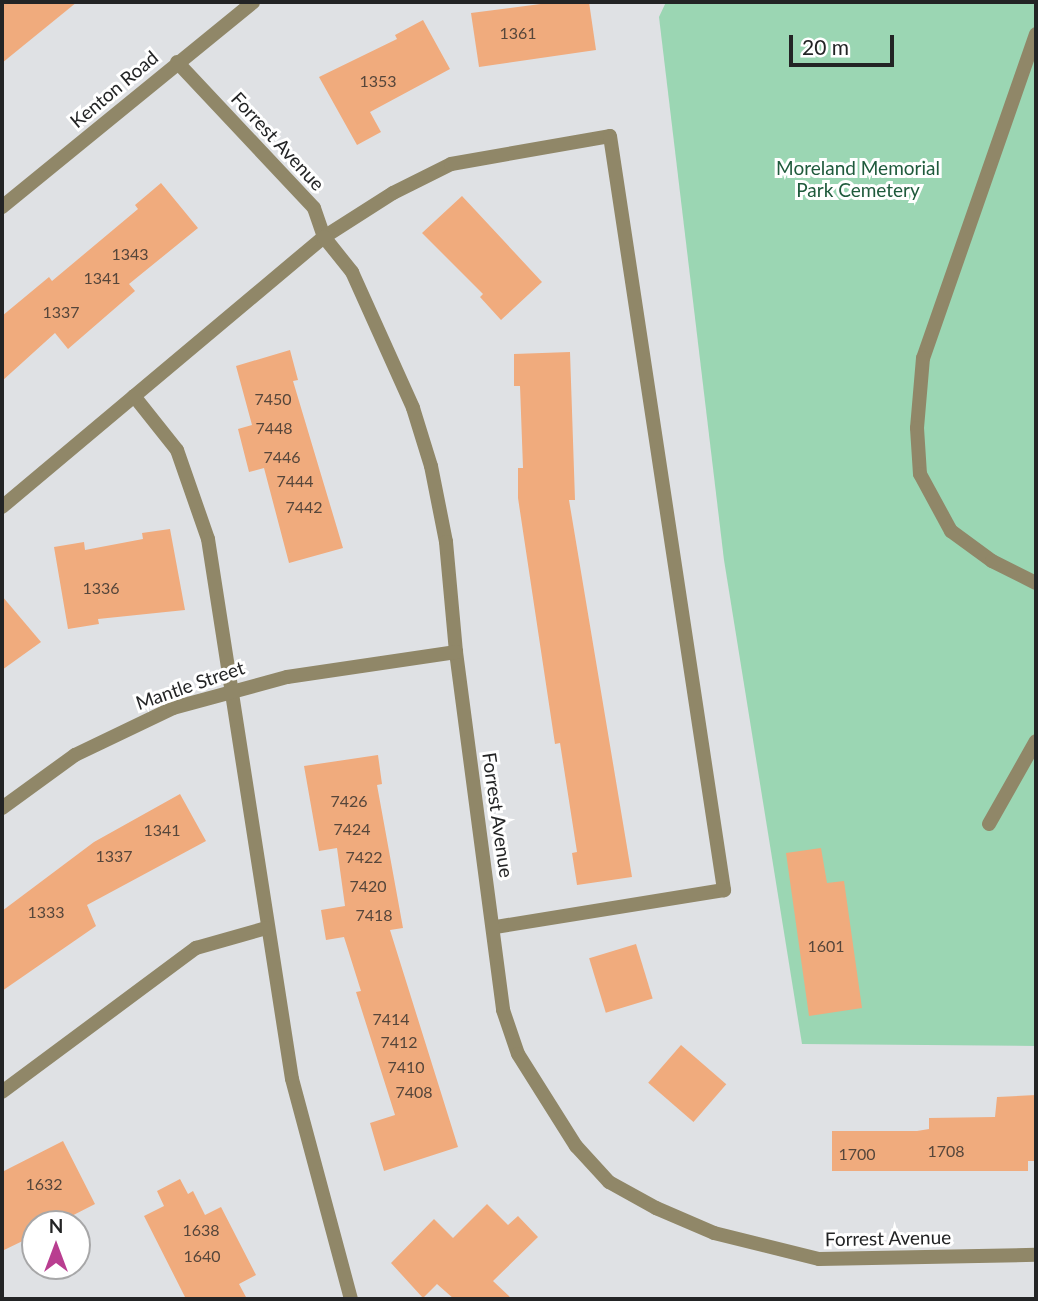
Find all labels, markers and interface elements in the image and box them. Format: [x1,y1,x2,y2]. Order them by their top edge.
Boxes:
scale bar [793,21,898,65]
house number: 1361 [499,23,537,43]
text: 20 m [802,34,849,59]
street label: Kenton Road [65,46,163,132]
house number: 1353 [359,71,397,91]
street label: Forrest Avenue [226,87,330,195]
park label: Moreland Memorial Park Cemetery [776,157,940,201]
house number: 1343 [111,244,149,264]
house number: 1341 [83,268,121,288]
house number: 1337 [42,302,80,322]
house number: 7450 [254,389,292,409]
house number: 7448 [255,418,293,438]
house number: 7446 [263,447,301,467]
house number: 7444 [276,471,314,491]
house number: 7442 [285,497,323,517]
house number: 1336 [82,578,120,598]
street label: Mantle Street [133,656,247,714]
street label: Forrest Avenue [478,751,518,879]
house number: 7426 [330,791,368,811]
house number: 7424 [333,819,371,839]
house number: 1341 [143,820,181,840]
house number: 1337 [95,846,133,866]
house number: 7422 [345,847,383,867]
house number: 7420 [349,876,387,896]
house number: 1333 [27,902,65,922]
house number: 7418 [355,905,393,925]
house number: 1601 [807,936,845,956]
house number: 7414 [372,1009,410,1029]
house number: 7412 [380,1032,418,1052]
house number: 7410 [387,1057,425,1077]
house number: 7408 [395,1082,433,1102]
house number: 1708 [927,1141,965,1161]
house number: 1700 [838,1144,876,1164]
house number: 1632 [25,1174,63,1194]
north arrow [21,1210,91,1280]
text: N [49,1214,63,1237]
house number: 1638 [182,1220,220,1240]
street label: Forrest Avenue [824,1225,952,1251]
house number: 1640 [183,1246,221,1266]

